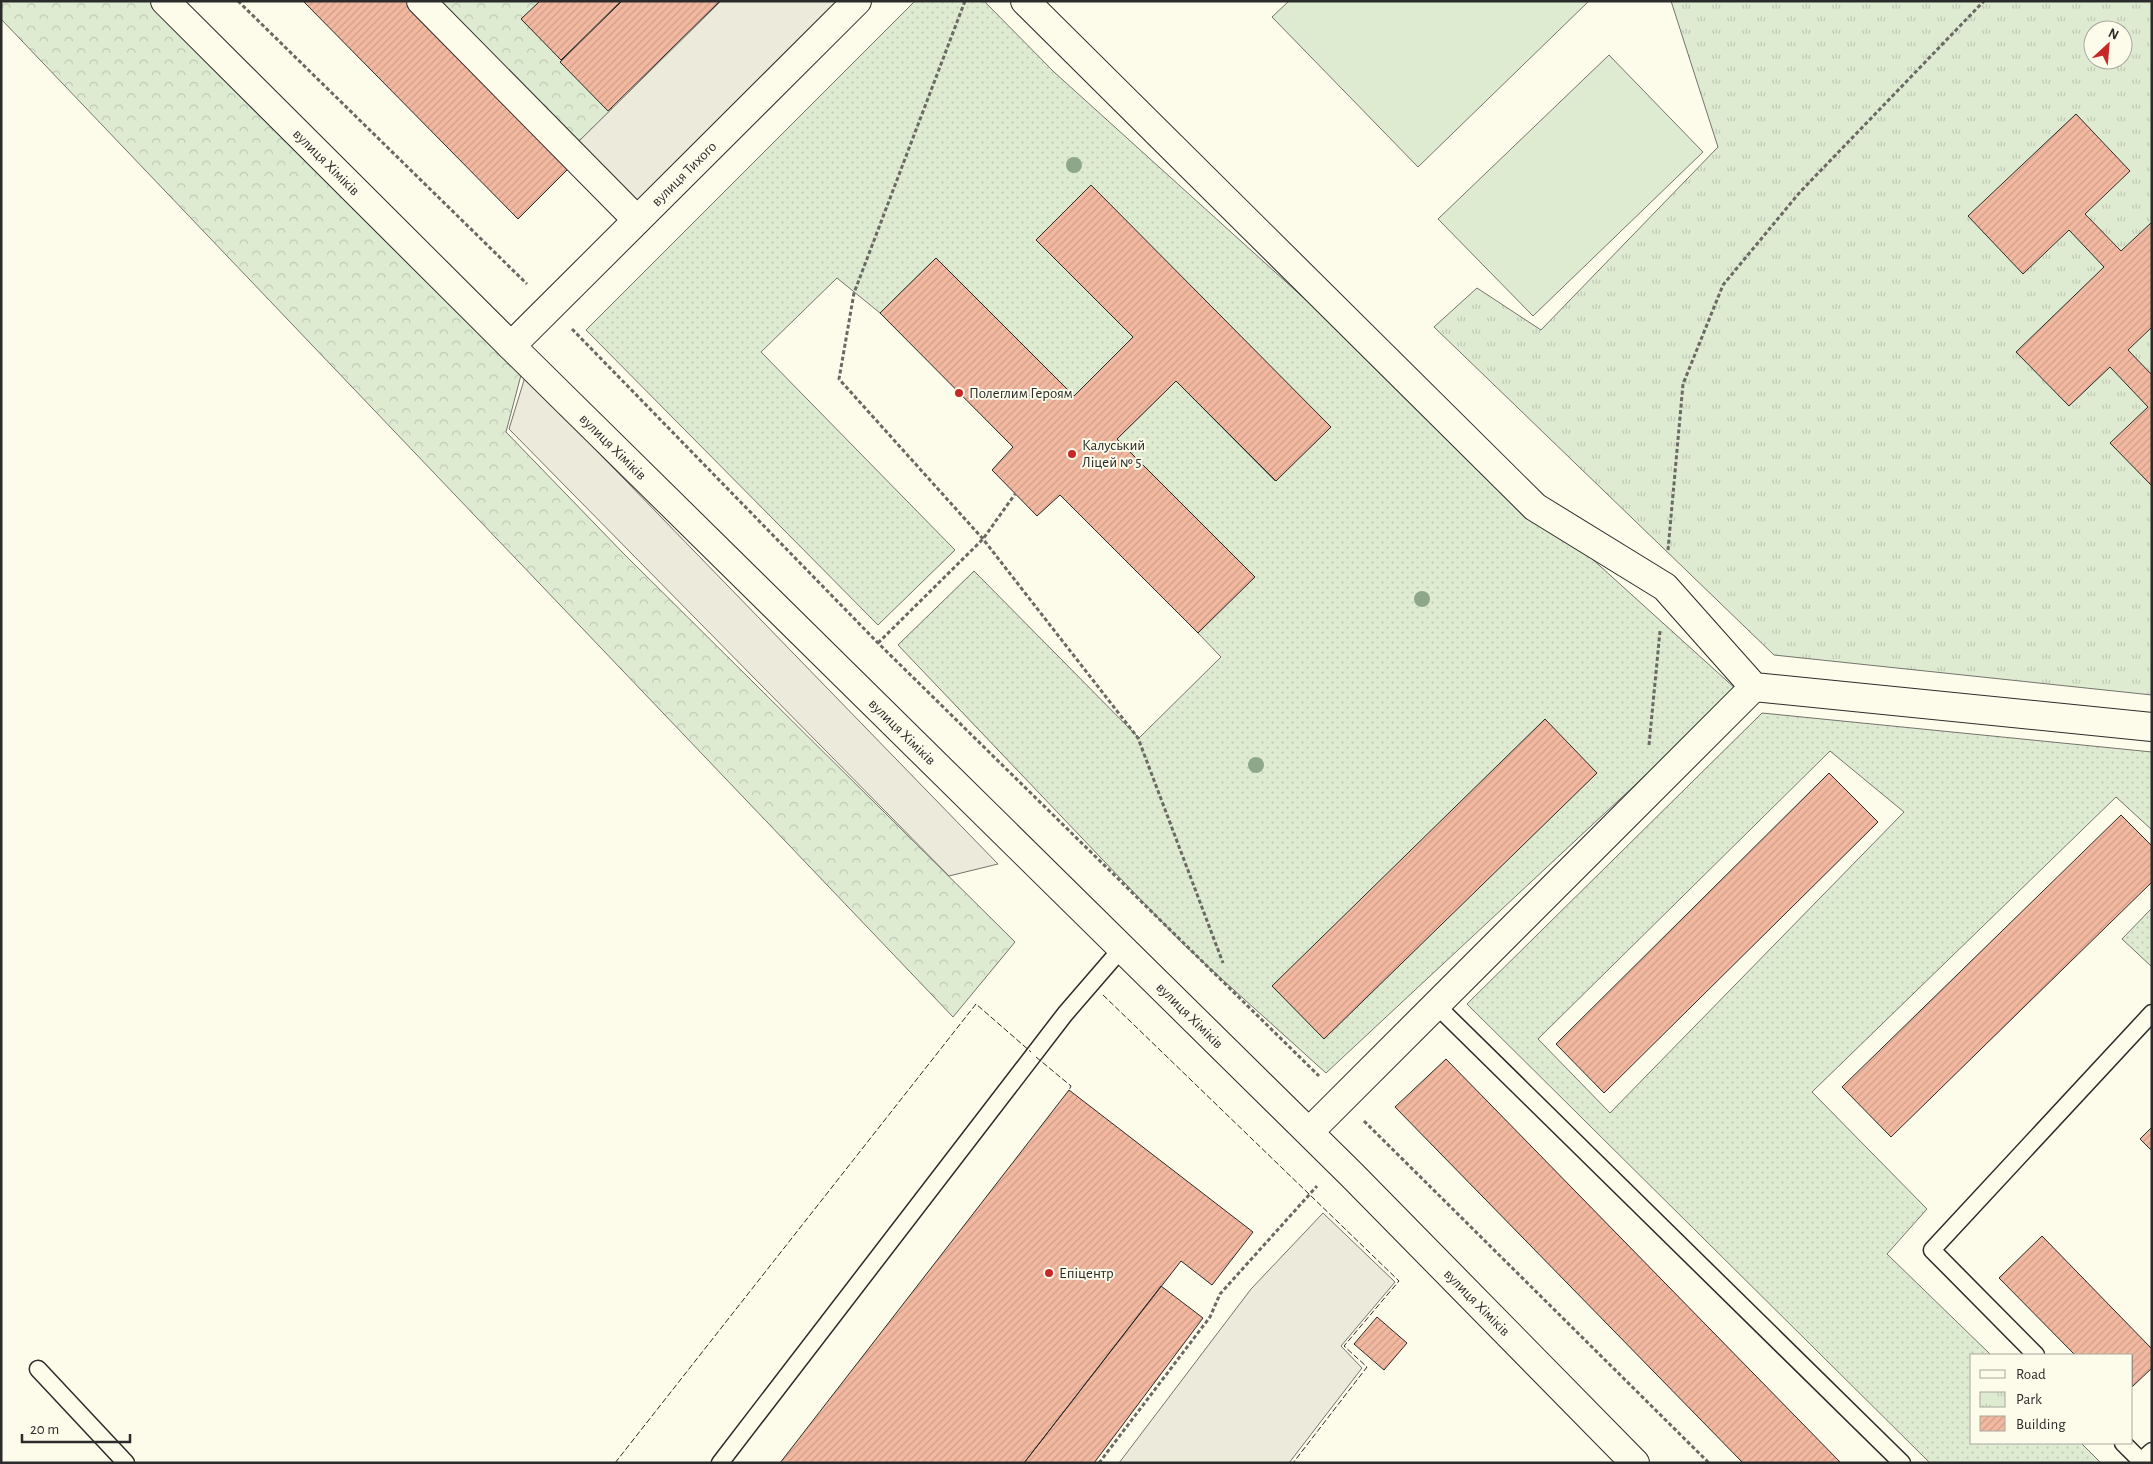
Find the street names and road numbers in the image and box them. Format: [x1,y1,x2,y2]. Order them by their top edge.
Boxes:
street label: вулиця Хіміків [290,126,363,198]
street label: вулиця Тихого [648,138,719,209]
street label: вулиця Хіміків [577,411,650,483]
street label: вулиця Хіміків [866,696,939,768]
street label: вулиця Хіміків [1154,979,1226,1051]
street label: вулиця Хіміків [1441,1266,1513,1339]

